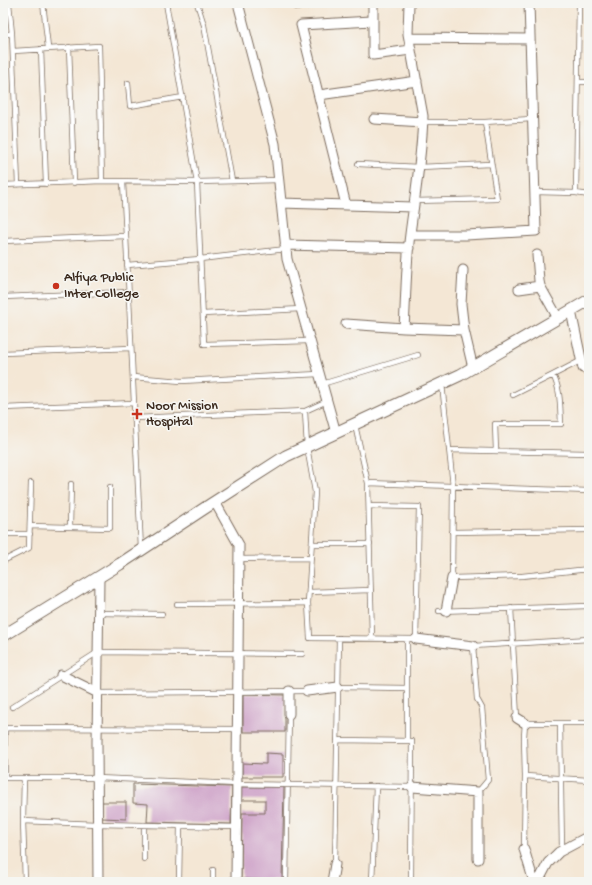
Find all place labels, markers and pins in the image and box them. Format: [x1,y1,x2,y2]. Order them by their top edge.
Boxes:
place label: Alfiya Public Inter College [64,270,139,303]
marker: Alfiya Public Inter College [51,281,61,291]
place label: Noor Mission Hospital [146,398,218,431]
marker: Noor Mission Hospital [131,408,143,420]

